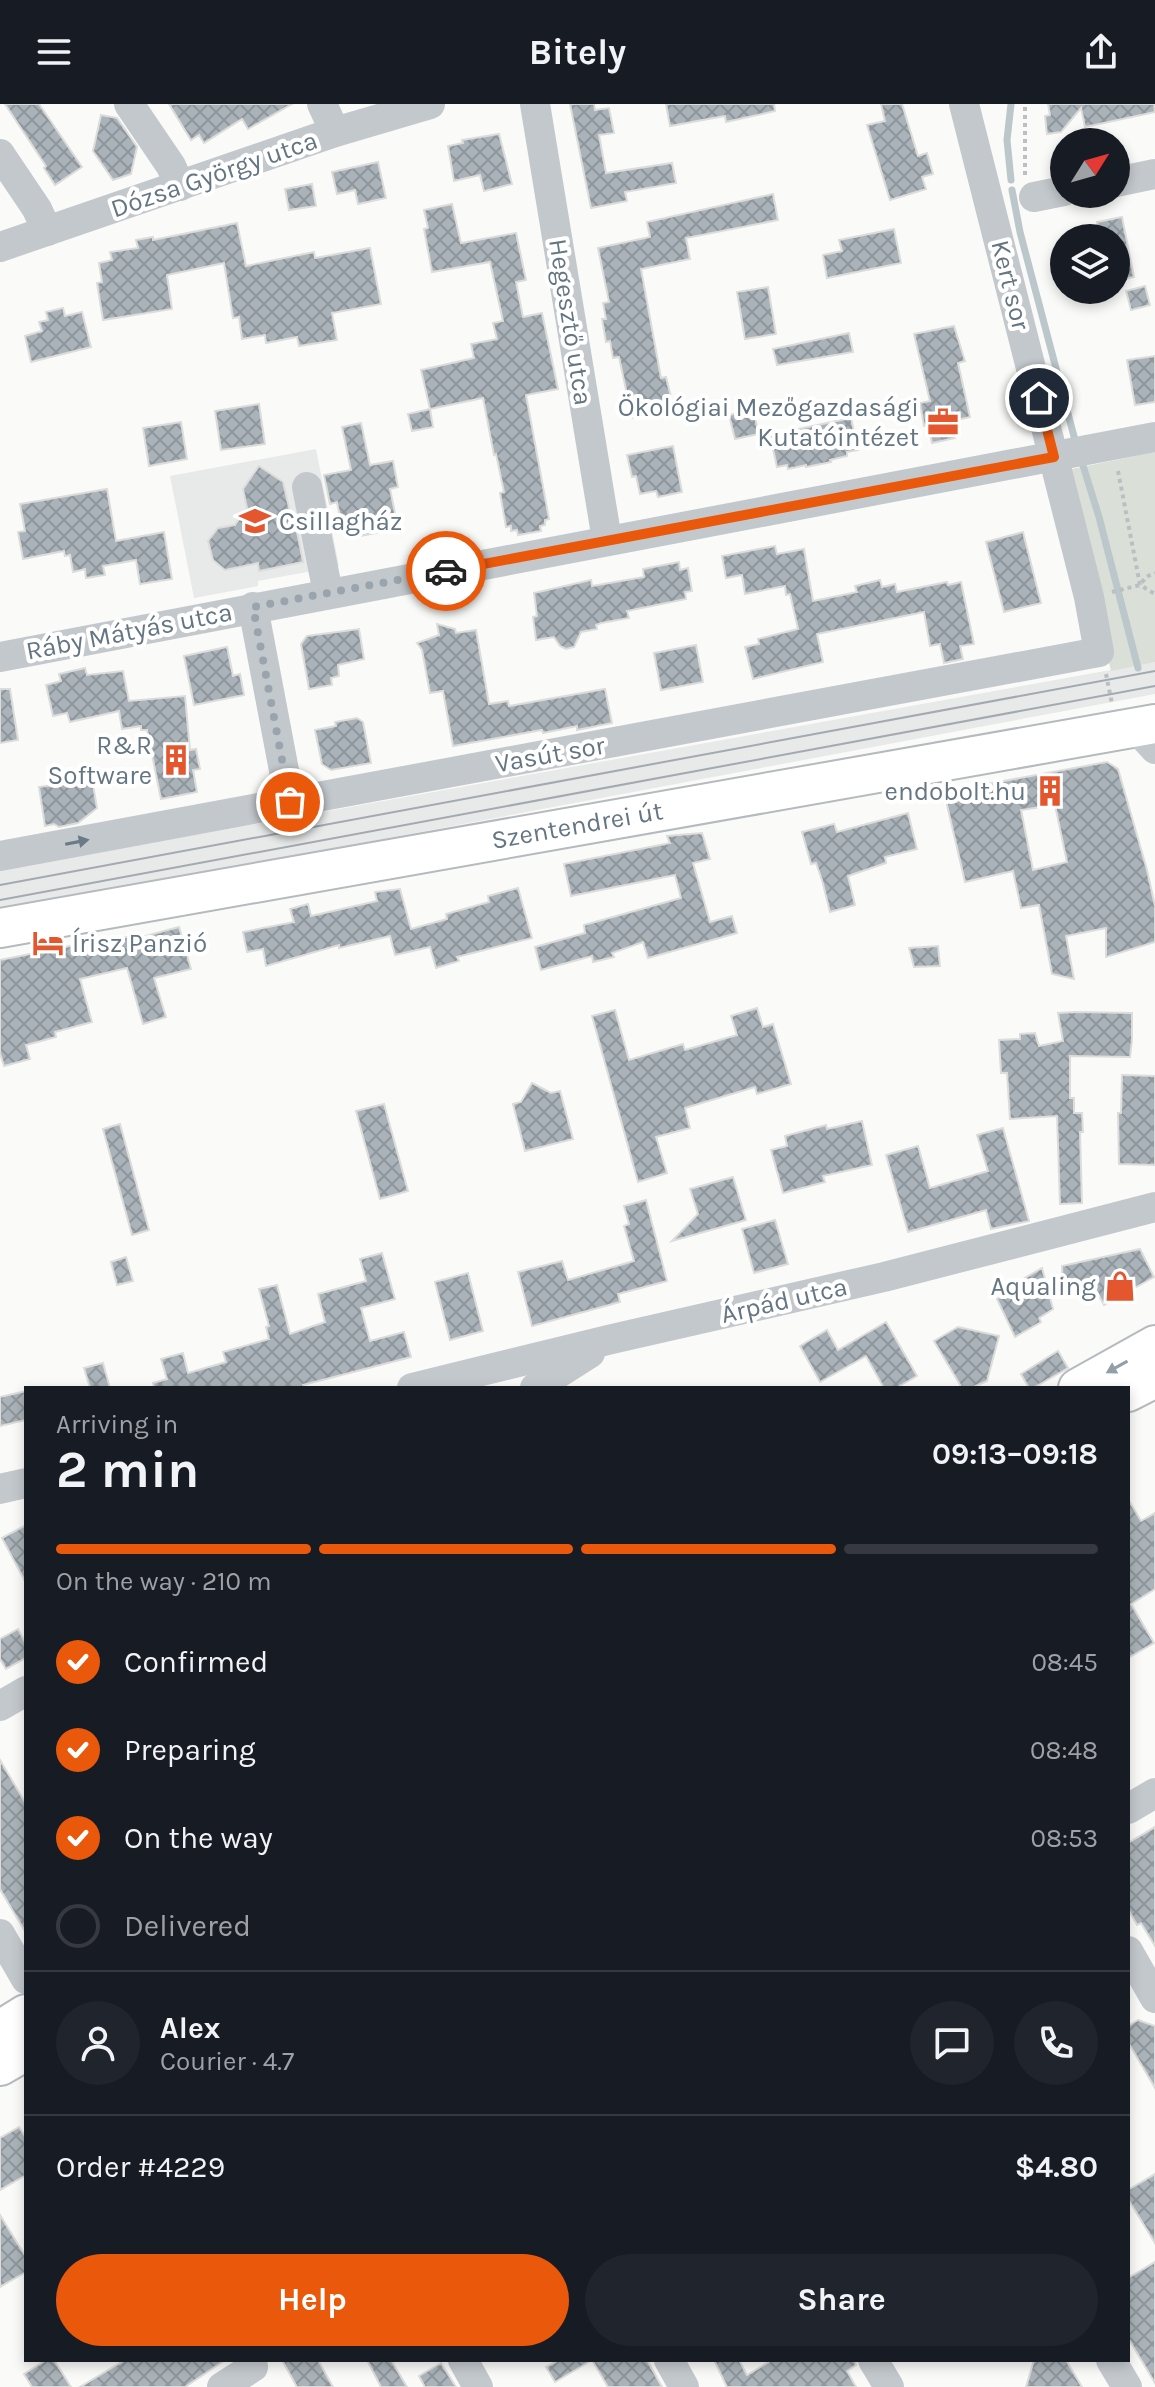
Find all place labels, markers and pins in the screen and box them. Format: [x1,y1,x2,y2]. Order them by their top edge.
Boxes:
pin [1005,364,1073,432]
place label: Ökológiai Mezőgazdasági Kutatóintézet [618,392,919,453]
office icon: Ökológiai Mezőgazdasági Kutatóintézet [926,405,960,439]
school or university icon: Csillagház [238,504,272,538]
place label: Csillagház [279,506,402,537]
place label: R&R Software [47,730,152,791]
building icon: R&R Software [159,743,193,777]
pin [256,768,324,836]
building icon: endobolt.hu [1033,774,1067,808]
place label: endobolt.hu [885,776,1026,807]
hotel icon: Írisz Panzió [31,926,65,960]
place label: Írisz Panzió [72,927,207,959]
shop icon: Aqualing [1103,1269,1137,1303]
place label: Aqualing [990,1271,1096,1302]

